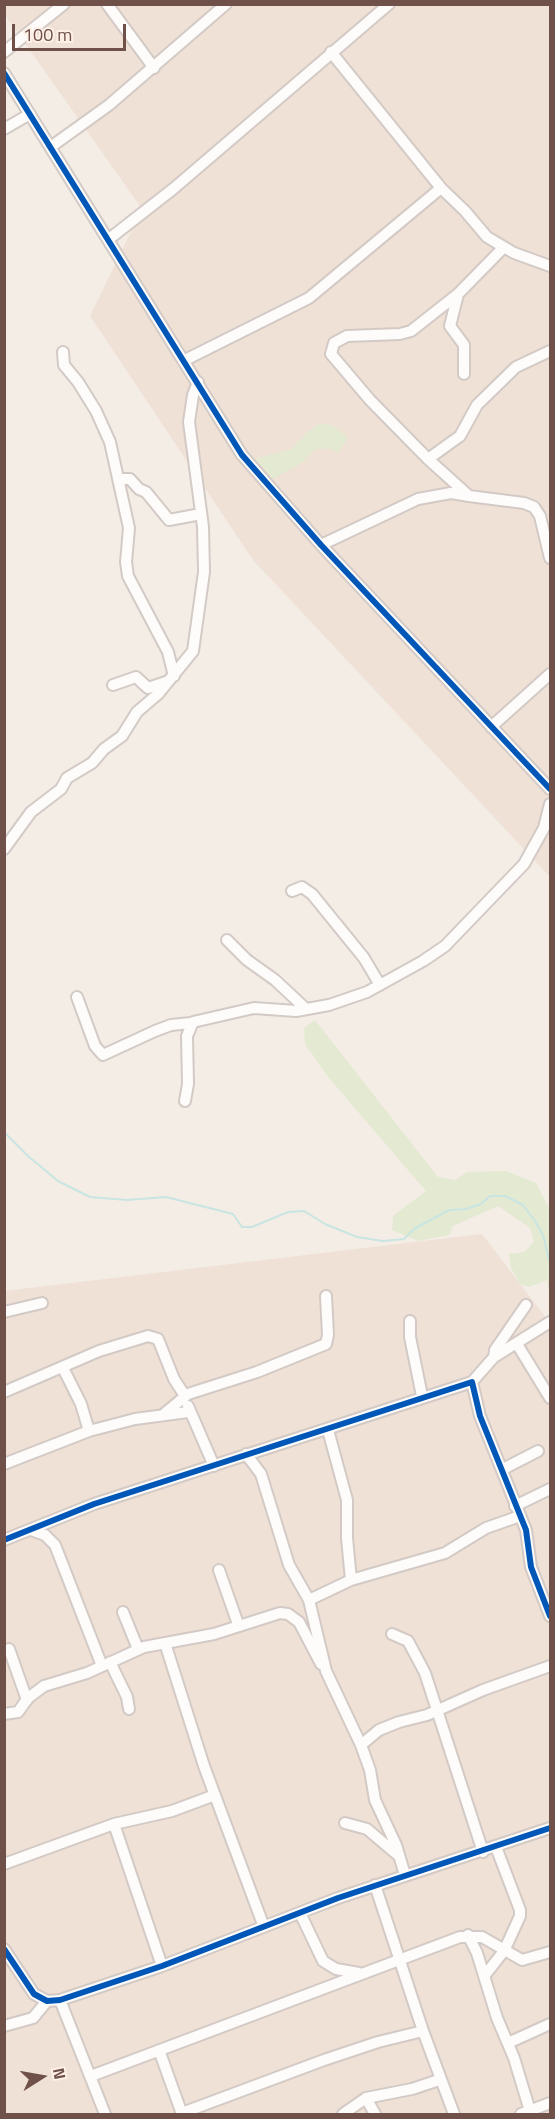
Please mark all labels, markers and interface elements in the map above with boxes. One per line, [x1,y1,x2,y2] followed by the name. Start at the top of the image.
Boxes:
[15,12,129,50] scale bar
[23,21,72,48] text: 100 m
[12,2047,72,2107] north arrow
[47,2066,73,2081] text: N

